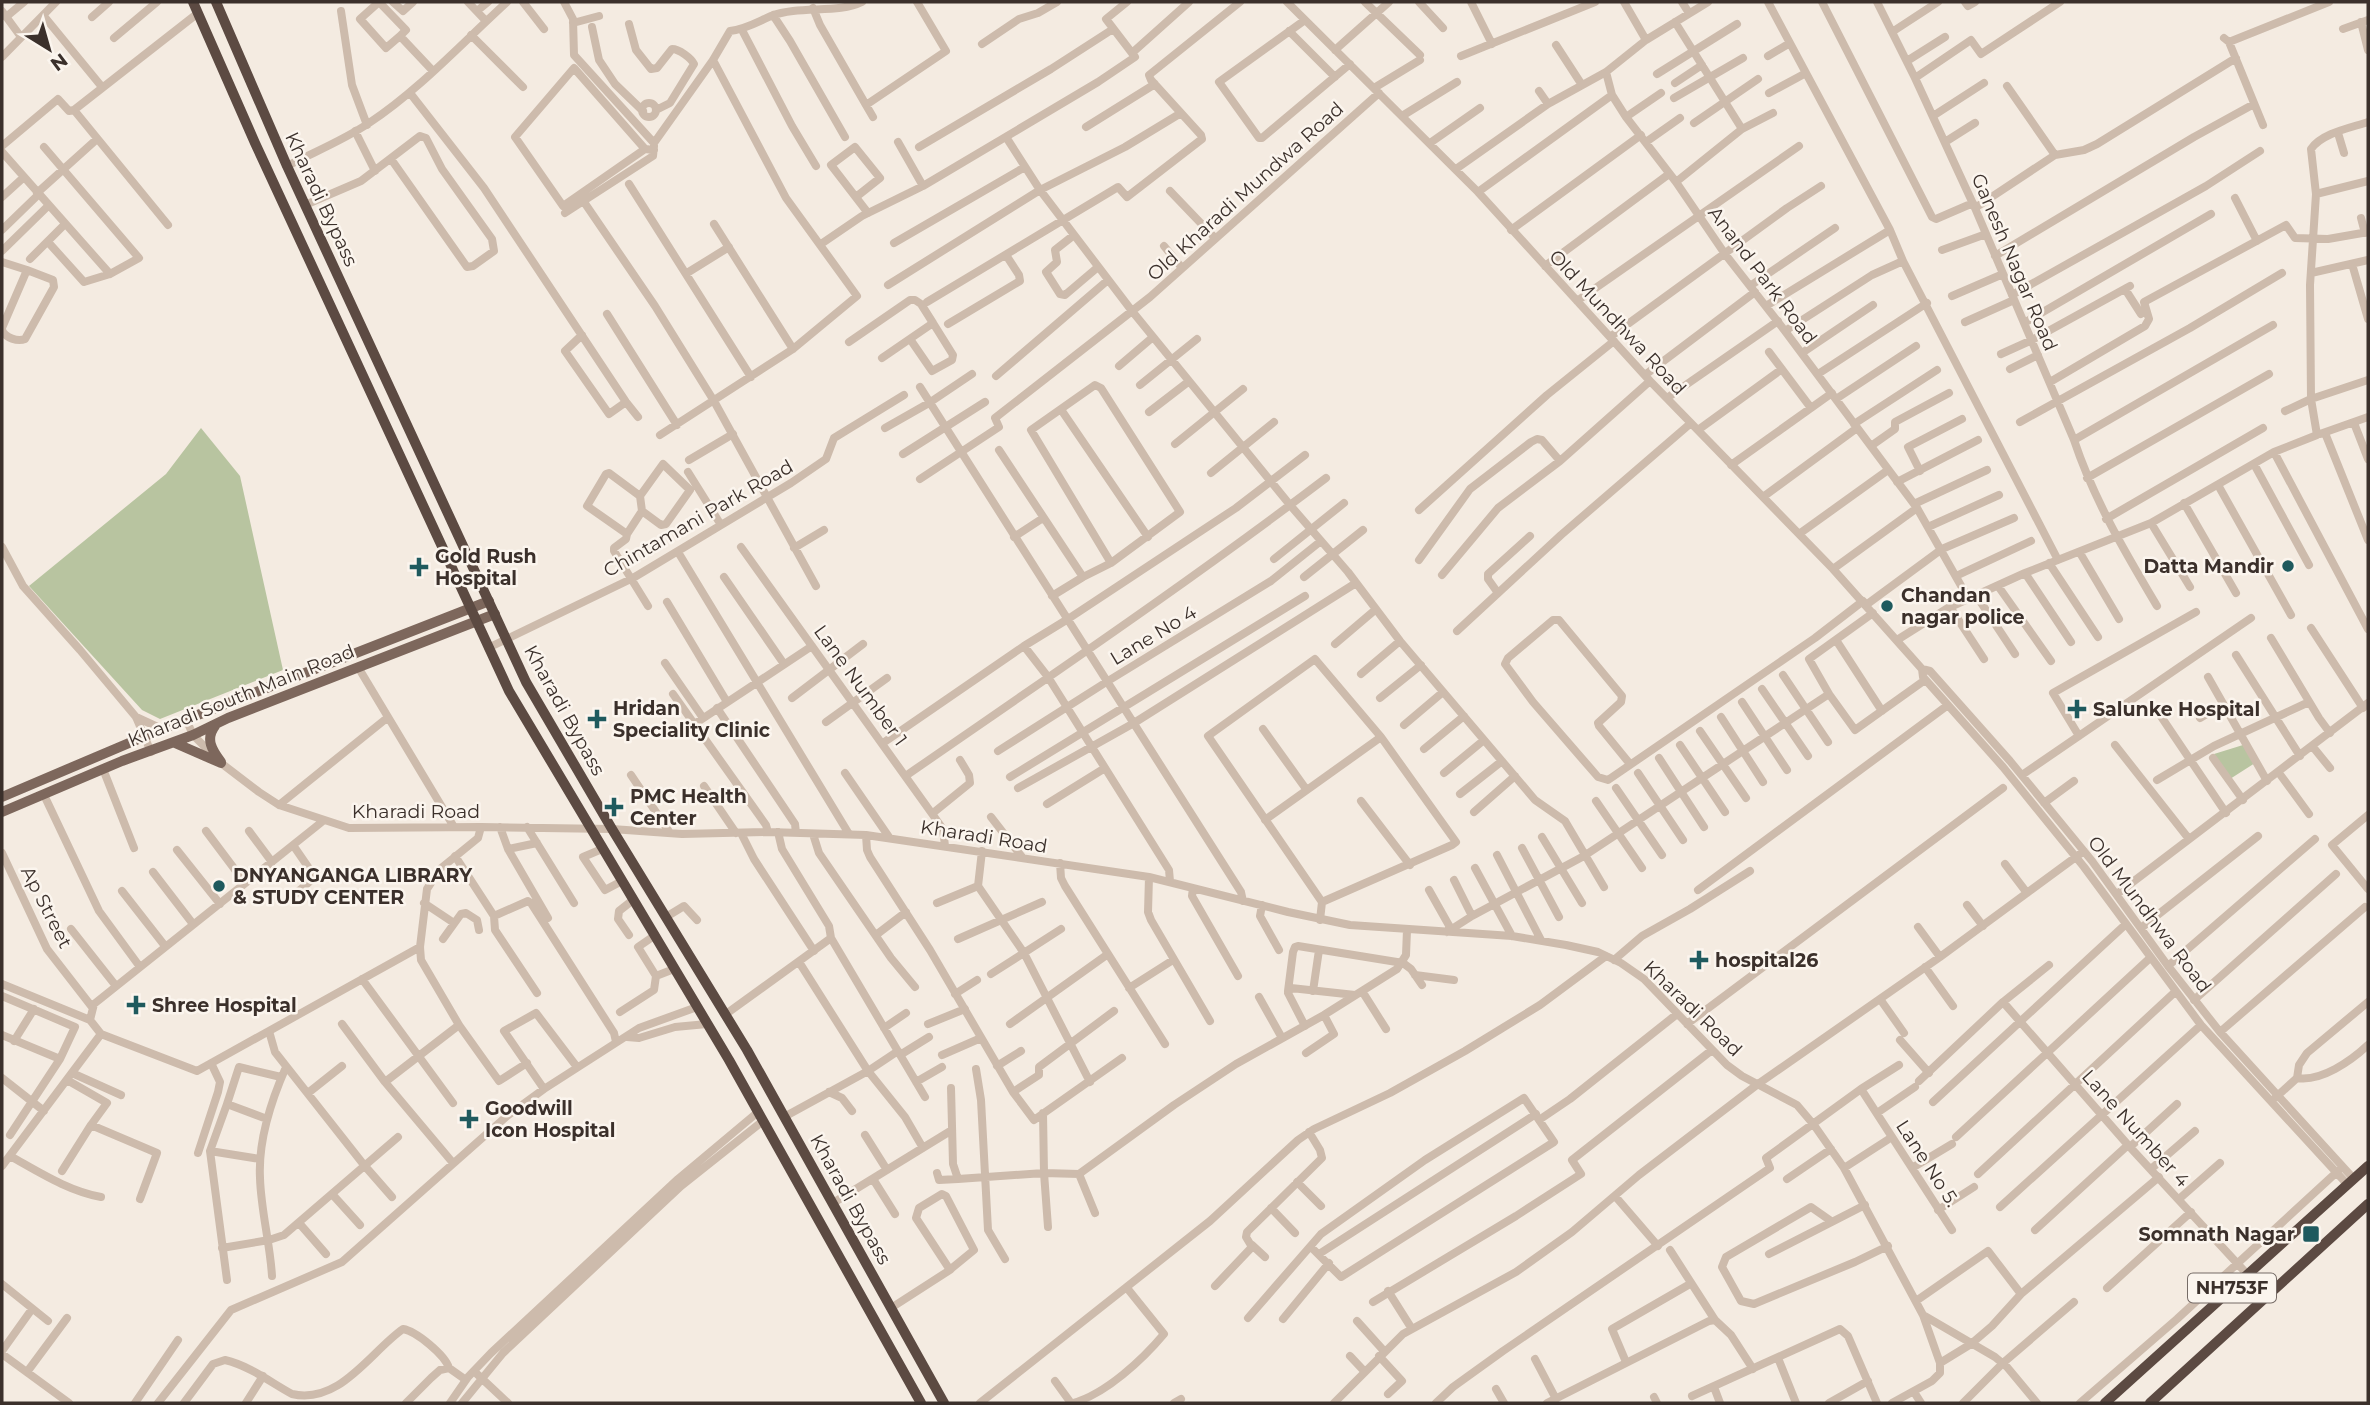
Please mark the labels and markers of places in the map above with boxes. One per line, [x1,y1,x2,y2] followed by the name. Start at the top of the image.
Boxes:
[435,545,537,590] place label: Gold Rush Hospital
[2143,555,2274,578] place label: Datta Mandir
[409,557,429,577] marker: Gold Rush Hospital
[2280,558,2296,574] marker: Datta Mandir
[1901,584,2025,629] place label: Chandan nagar police
[1879,598,1895,614] marker: Chandan nagar police
[613,697,770,742] place label: Hridan Speciality Clinic
[2093,698,2260,721] place label: Salunke Hospital
[2067,699,2087,719] marker: Salunke Hospital
[587,709,607,729] marker: Hridan Speciality Clinic
[630,785,747,830] place label: PMC Health Center
[604,797,624,817] marker: PMC Health Center
[233,864,473,909] place label: DNYANGANGA LIBRARY & STUDY CENTER
[211,878,227,894] marker: DNYANGANGA LIBRARY & STUDY CENTER
[1715,949,1818,972] place label: hospital26
[1689,950,1709,970] marker: hospital26
[152,994,297,1017] place label: Shree Hospital
[126,995,146,1015] marker: Shree Hospital
[485,1097,615,1142] place label: Goodwill Icon Hospital
[459,1109,479,1129] marker: Goodwill Icon Hospital
[2139,1223,2295,1246] place label: Somnath Nagar
[2301,1224,2321,1244] marker: Somnath Nagar

